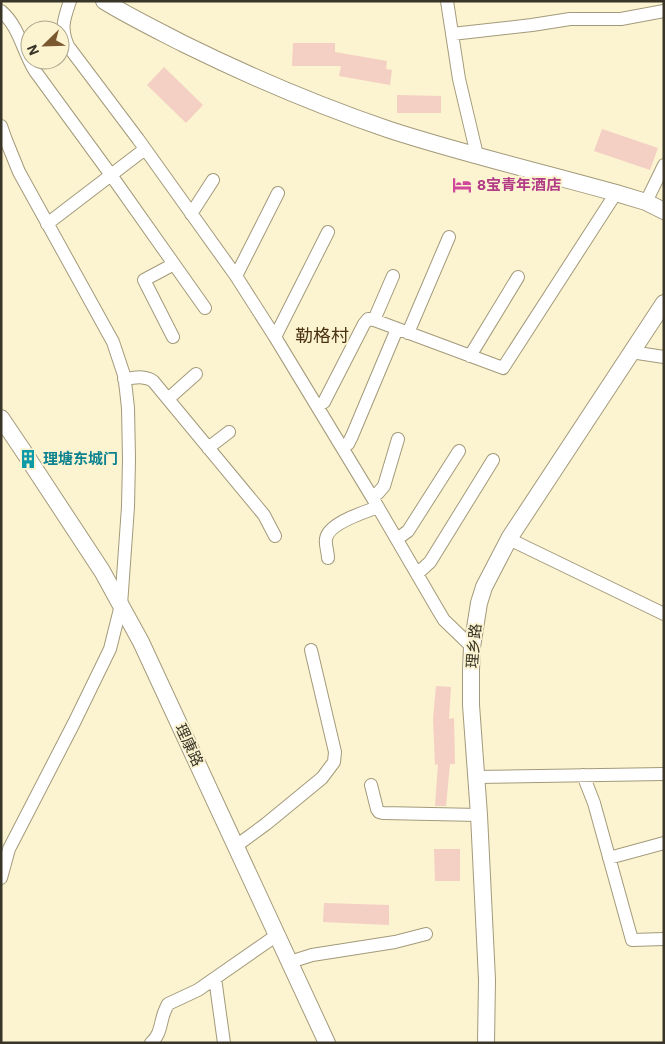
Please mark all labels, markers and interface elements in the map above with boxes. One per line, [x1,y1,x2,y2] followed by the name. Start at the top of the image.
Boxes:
[20,20,70,70] north arrow
[23,42,43,58] text: N
[451,174,473,196] hotel icon: 8宝青年酒店
[477,175,561,194] place label: 8宝青年酒店
[295,324,349,347] district label: 勒格村
[17,448,39,470] building icon: 理塘东城门
[43,449,118,468] place label: 理塘东城门
[462,623,485,669] street label: 理乡路
[171,720,208,769] street label: 理康路

